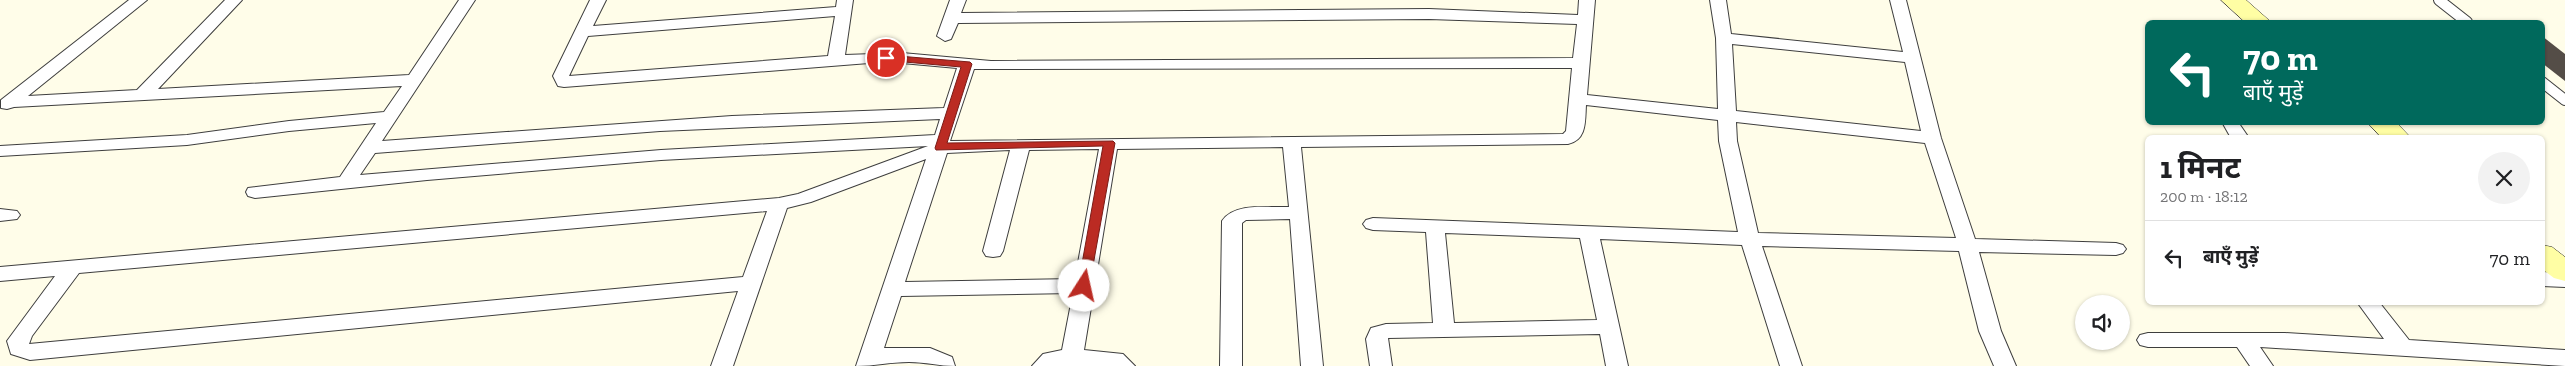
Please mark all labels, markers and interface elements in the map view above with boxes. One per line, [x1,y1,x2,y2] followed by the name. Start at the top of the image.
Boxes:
[865,37,907,79] pin
[2243,37,2318,79] text: 70 m
[2160,40,2225,105] icon: left
[872,44,900,72] icon: arrive
[2243,79,2303,106] text: बाएँ मुड़ें
[2160,150,2241,186] text: 1 मिनट
[2478,152,2530,204] button: close
[2160,187,2248,206] text: 200 m · 18:12
[2160,244,2188,272] icon: left
[2203,245,2259,268] text: बाएँ मुड़ें
[2489,247,2530,270] text: 70 m
[1057,259,1109,311] position arrow
[2075,295,2130,350] map controls
[2075,295,2130,350] button: sound

